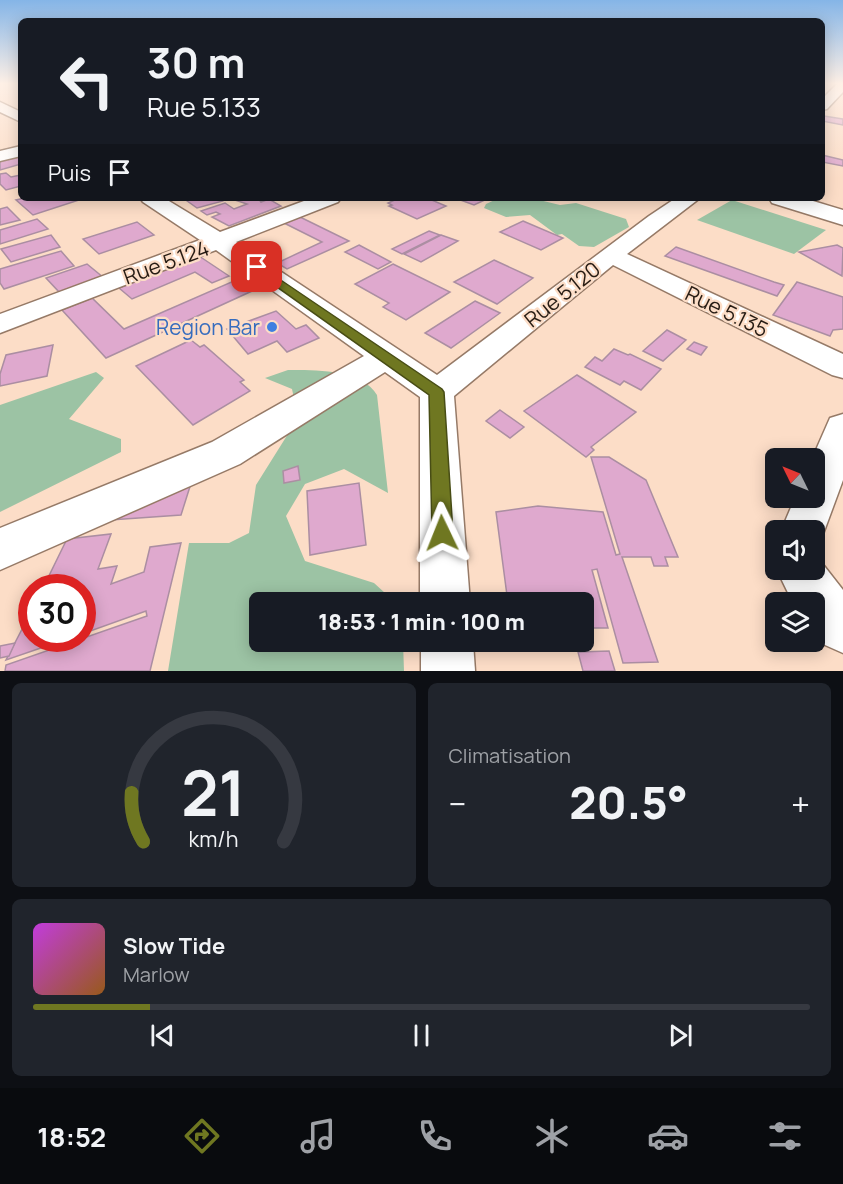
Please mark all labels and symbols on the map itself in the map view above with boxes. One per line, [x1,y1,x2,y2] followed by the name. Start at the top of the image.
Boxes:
[119,234,213,290] street label: Rue 5.124
[231,241,282,292] pin
[518,255,606,333] street label: Rue 5.120
[681,279,773,343] street label: Rue 5.135
[156,313,260,341] place label: Region Bar
[265,320,279,334] marker: Region Bar
[765,448,825,508] north arrow
[410,501,474,565] position arrow
[18,574,96,652] speed limit sign: 30

